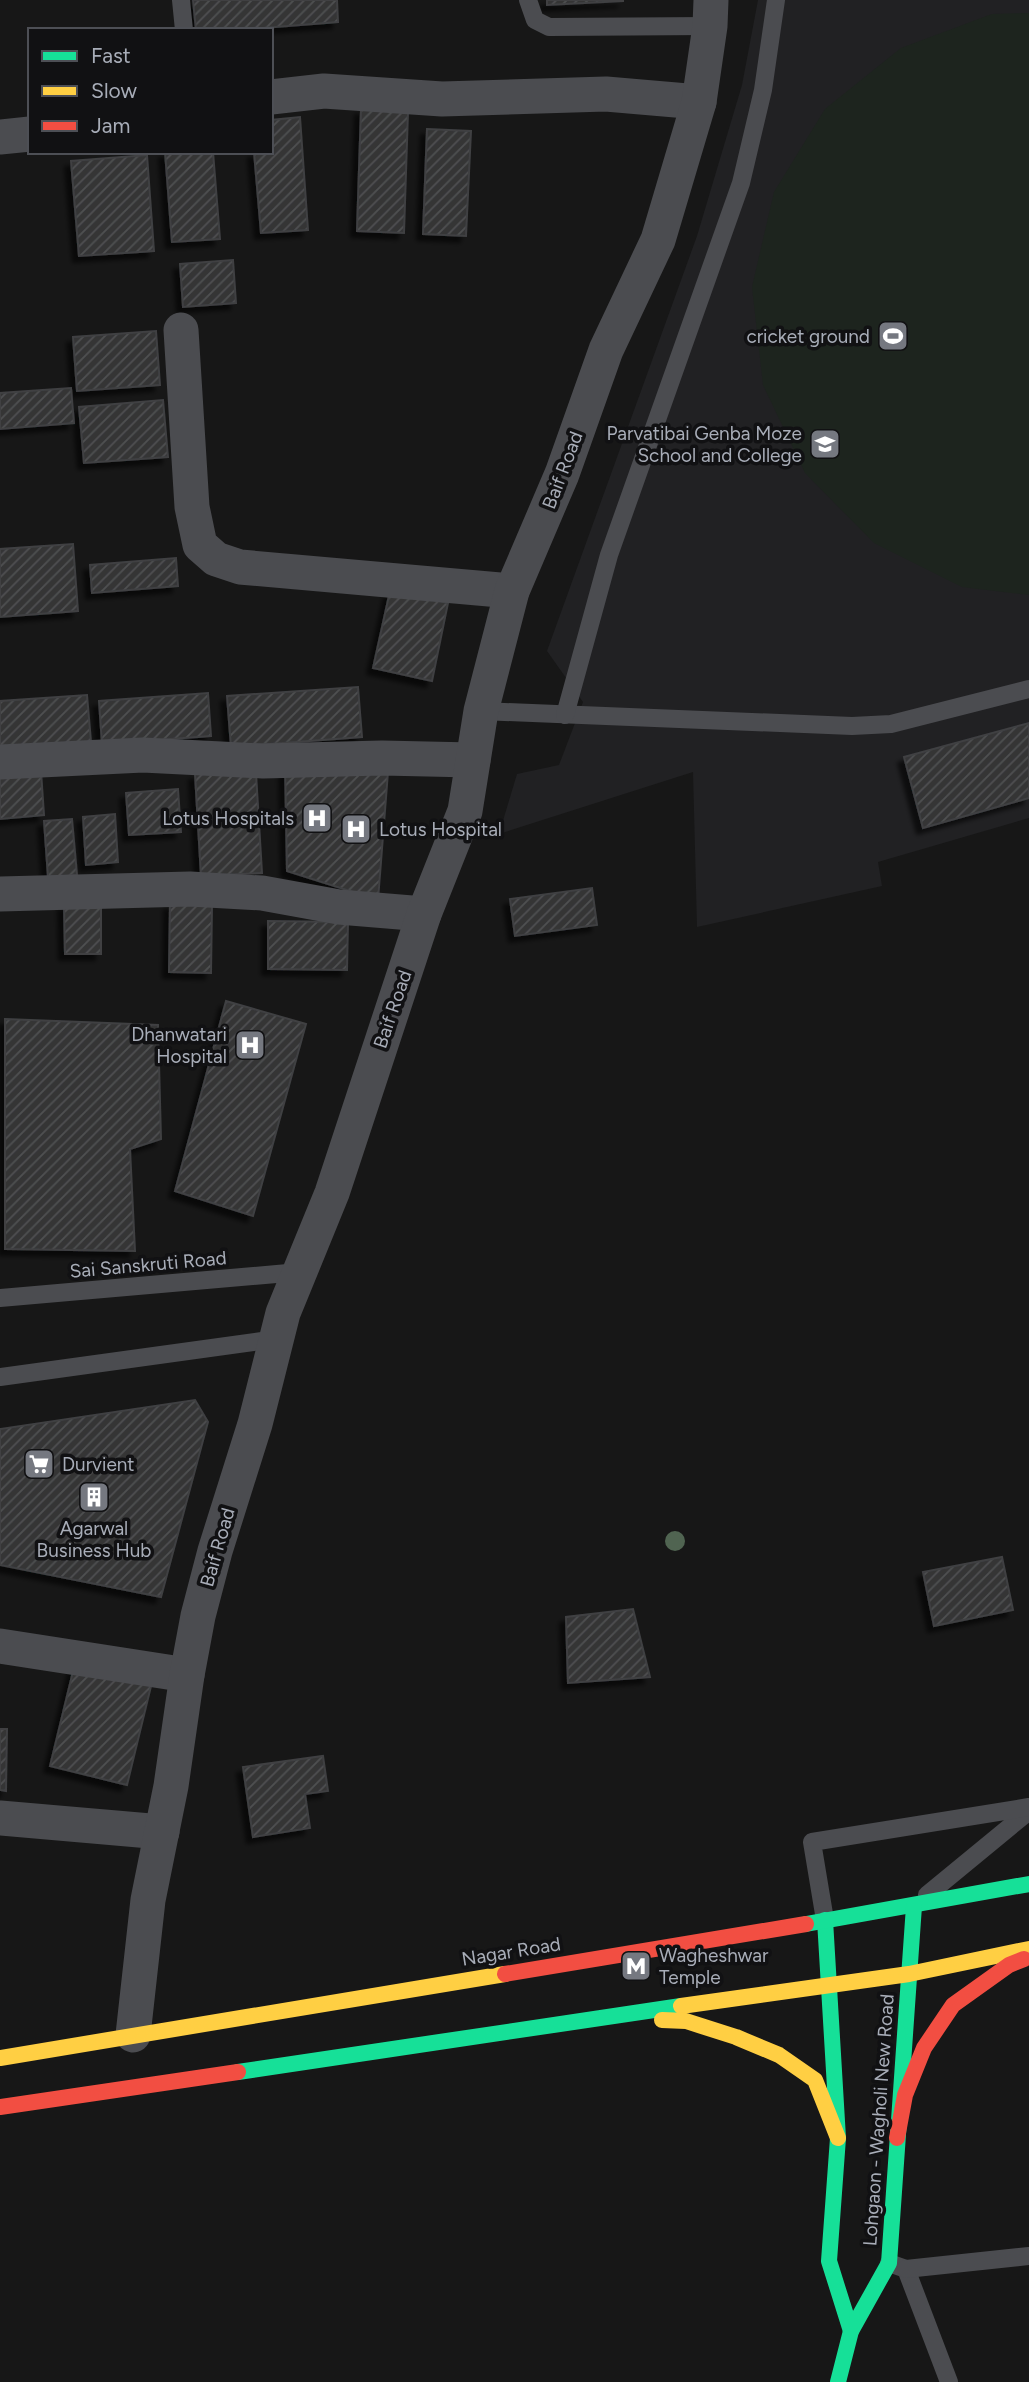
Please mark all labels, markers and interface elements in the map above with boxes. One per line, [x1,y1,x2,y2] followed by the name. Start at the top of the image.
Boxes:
[28,28,273,154] legend
[91,43,131,68] text: Fast
[91,78,137,103] text: Slow
[91,113,130,138] text: Jam
[876,319,910,353] sports icon: cricket ground
[746,325,870,348] place label: cricket ground
[606,422,802,467] place label: Parvatibai Genba Moze School and College
[808,427,842,461] school or university icon: Parvatibai Genba Moze School and College
[537,428,588,512] street label: Baif Road
[300,801,334,835] hospital icon: Lotus Hospitals
[162,807,294,830] place label: Lotus Hospitals
[339,812,373,846] hospital icon: Lotus Hospital
[379,818,502,841] place label: Lotus Hospital
[368,967,417,1051] street label: Baif Road
[131,1023,227,1068] place label: Dhanwatari Hospital
[233,1028,267,1062] hospital icon: Dhanwatari Hospital
[69,1246,228,1283] street label: Sai Sanskruti Road
[22,1447,56,1481] supermarket icon: Durvient
[62,1453,135,1476] place label: Durvient
[77,1480,111,1514] building icon: Agarwal Business Hub
[195,1505,240,1589] street label: Baif Road
[37,1517,151,1562] place label: Agarwal Business Hub
[460,1932,562,1971] street label: Nagar Road
[659,1944,769,1989] place label: Wagheshwar Temple
[619,1949,653,1983] metro station icon: Wagheshwar Temple
[858,1993,899,2247] street label: Lohgaon - Wagholi New Road

